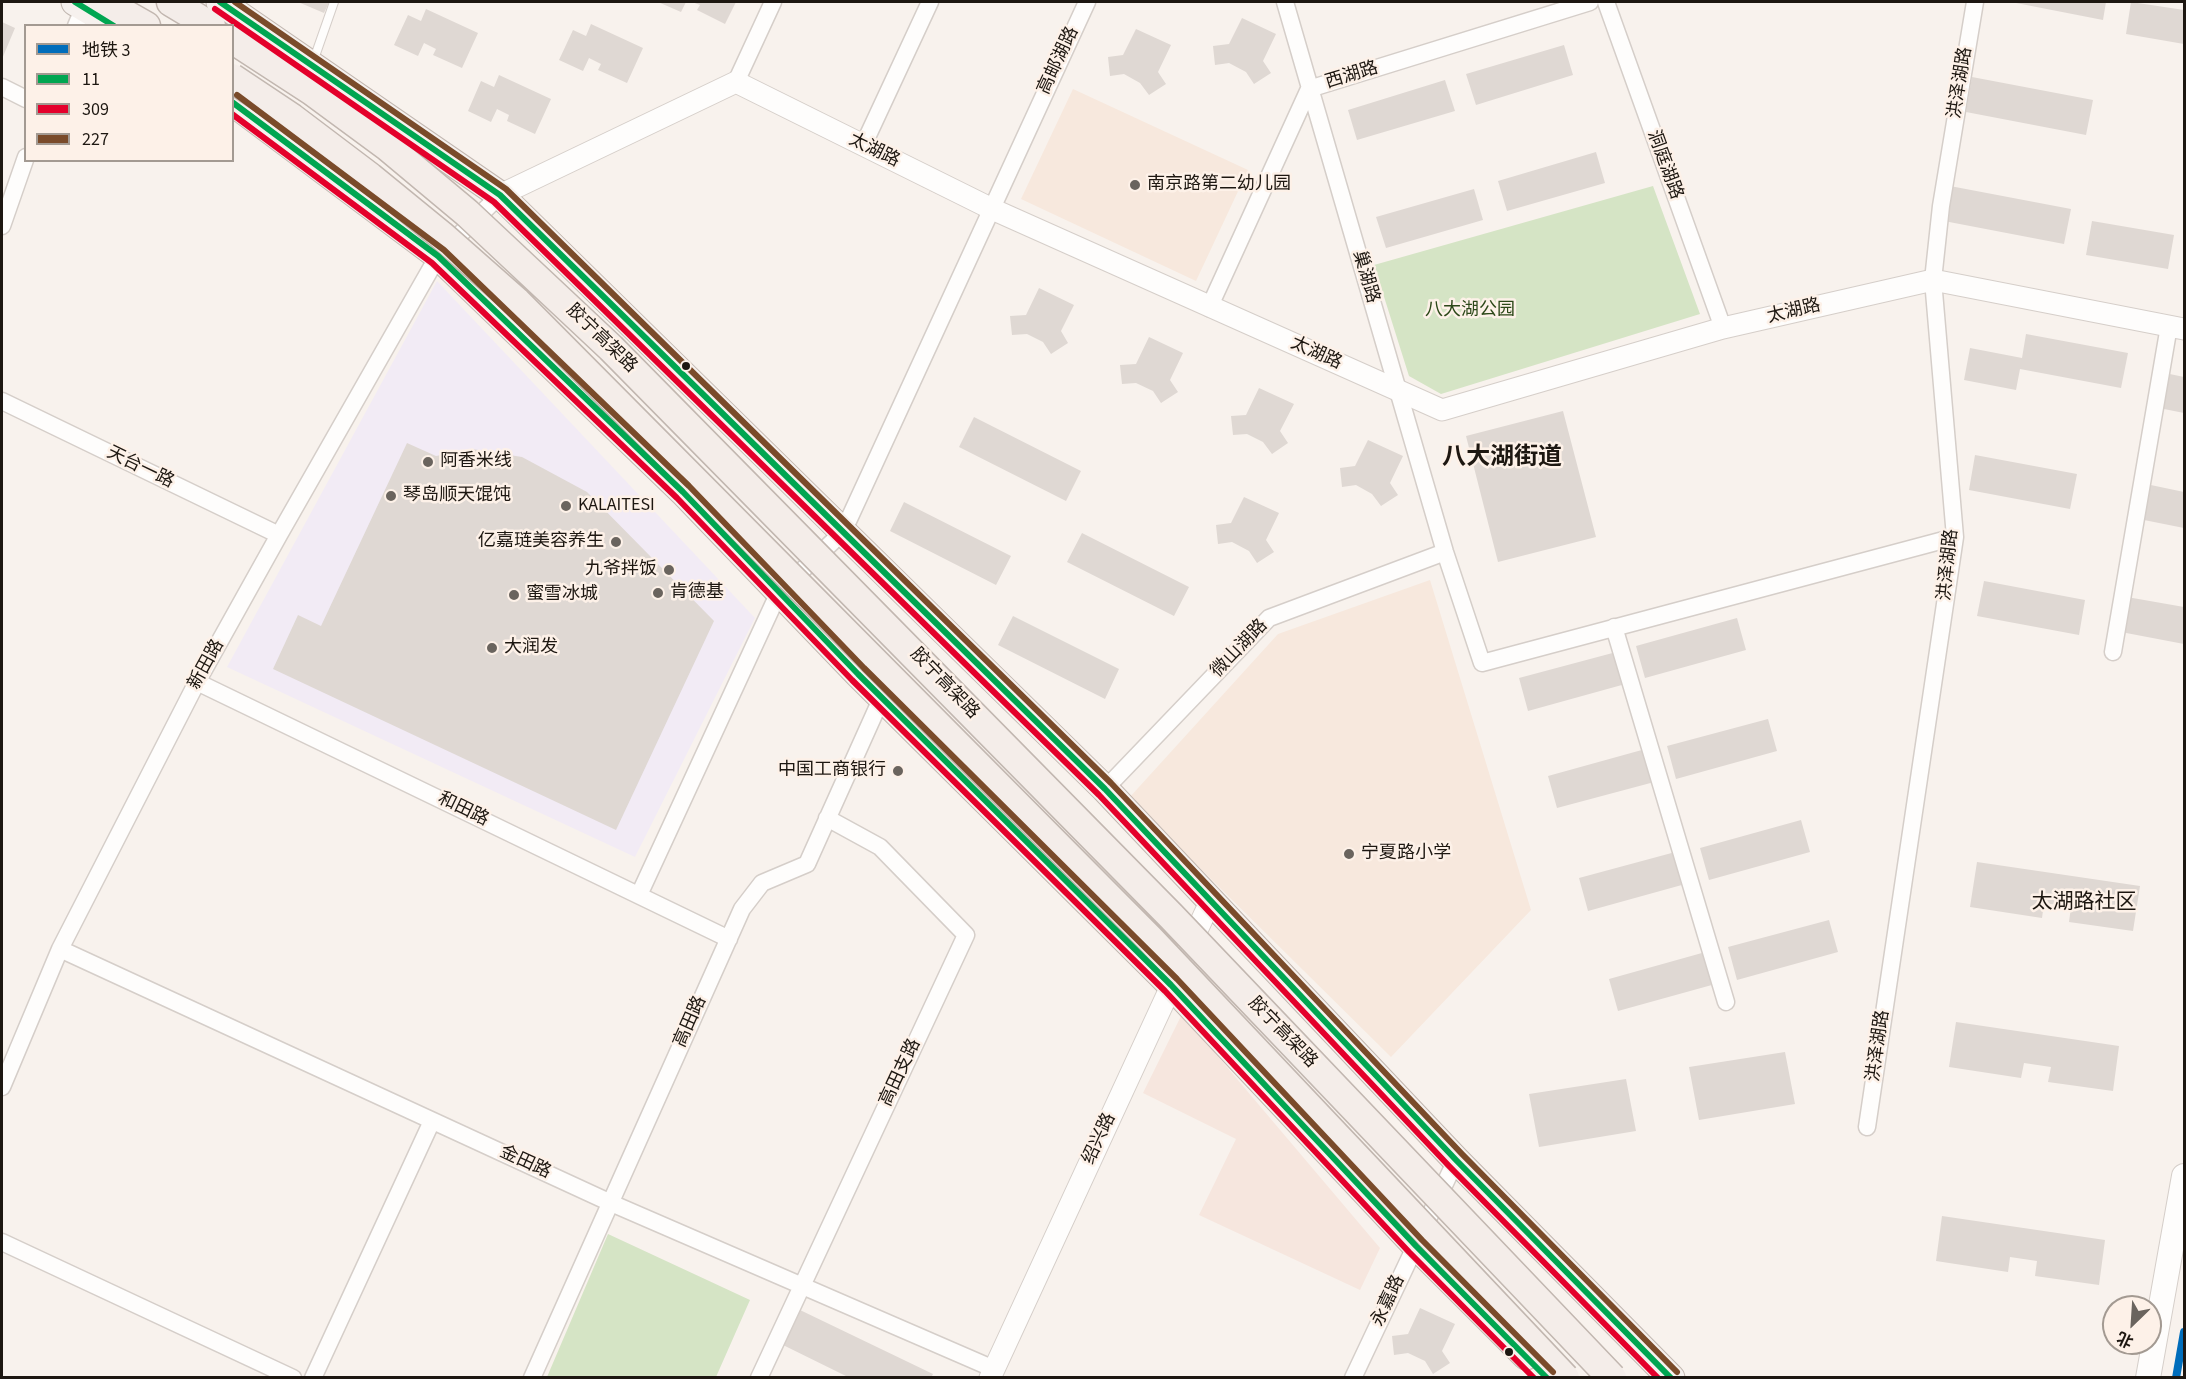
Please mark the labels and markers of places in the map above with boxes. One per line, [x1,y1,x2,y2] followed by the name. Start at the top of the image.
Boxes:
[1147,174,1291,196] place label: 南京路第二幼儿园
[1128,178,1142,192] marker: 南京路第二幼儿园
[680,360,692,372] unlabelled marker
[440,451,512,473] place label: 阿香米线
[421,455,435,469] marker: 阿香米线
[403,485,511,507] place label: 琴岛顺天馄饨
[384,489,398,503] marker: 琴岛顺天馄饨
[578,495,655,517] place label: KALAITESI
[559,499,573,513] marker: KALAITESI
[478,531,604,553] place label: 亿嘉琏美容养生
[609,535,623,549] marker: 亿嘉琏美容养生
[585,559,657,581] place label: 九爷拌饭
[662,563,676,577] marker: 九爷拌饭
[670,582,724,604] place label: 肯德基
[526,584,598,606] place label: 蜜雪冰城
[651,586,665,600] marker: 肯德基
[507,588,521,602] marker: 蜜雪冰城
[504,637,558,659] place label: 大润发
[485,641,499,655] marker: 大润发
[778,760,886,782] place label: 中国工商银行
[891,764,905,778] marker: 中国工商银行
[1361,843,1451,865] place label: 宁夏路小学
[1342,847,1356,861] marker: 宁夏路小学
[1503,1346,1515,1358] unlabelled marker

